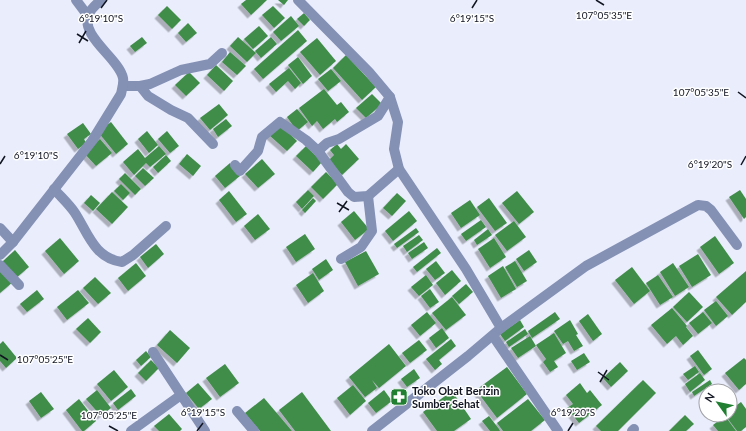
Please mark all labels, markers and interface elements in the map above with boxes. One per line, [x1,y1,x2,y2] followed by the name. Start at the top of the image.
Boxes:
[576,9,632,21] text: 107°05'35"E
[79,12,123,24] text: 6°19'10"S
[450,12,494,24] text: 6°19'15"S
[673,86,729,98] text: 107°05'35"E
[14,149,58,161] text: 6°19'10"S
[688,158,732,170] text: 6°19'20"S
[17,353,73,365] text: 107°05'25"E
[698,383,738,423] north arrow
[412,384,499,410] place label: Toko Obat Berizin Sumber Sehat
[389,387,409,407] pharmacy icon: Toko Obat Berizin Sumber Sehat
[701,390,717,404] text: N
[181,406,225,418] text: 6°19'15"S
[551,406,595,418] text: 6°19'20"S
[81,409,137,421] text: 107°05'25"E

